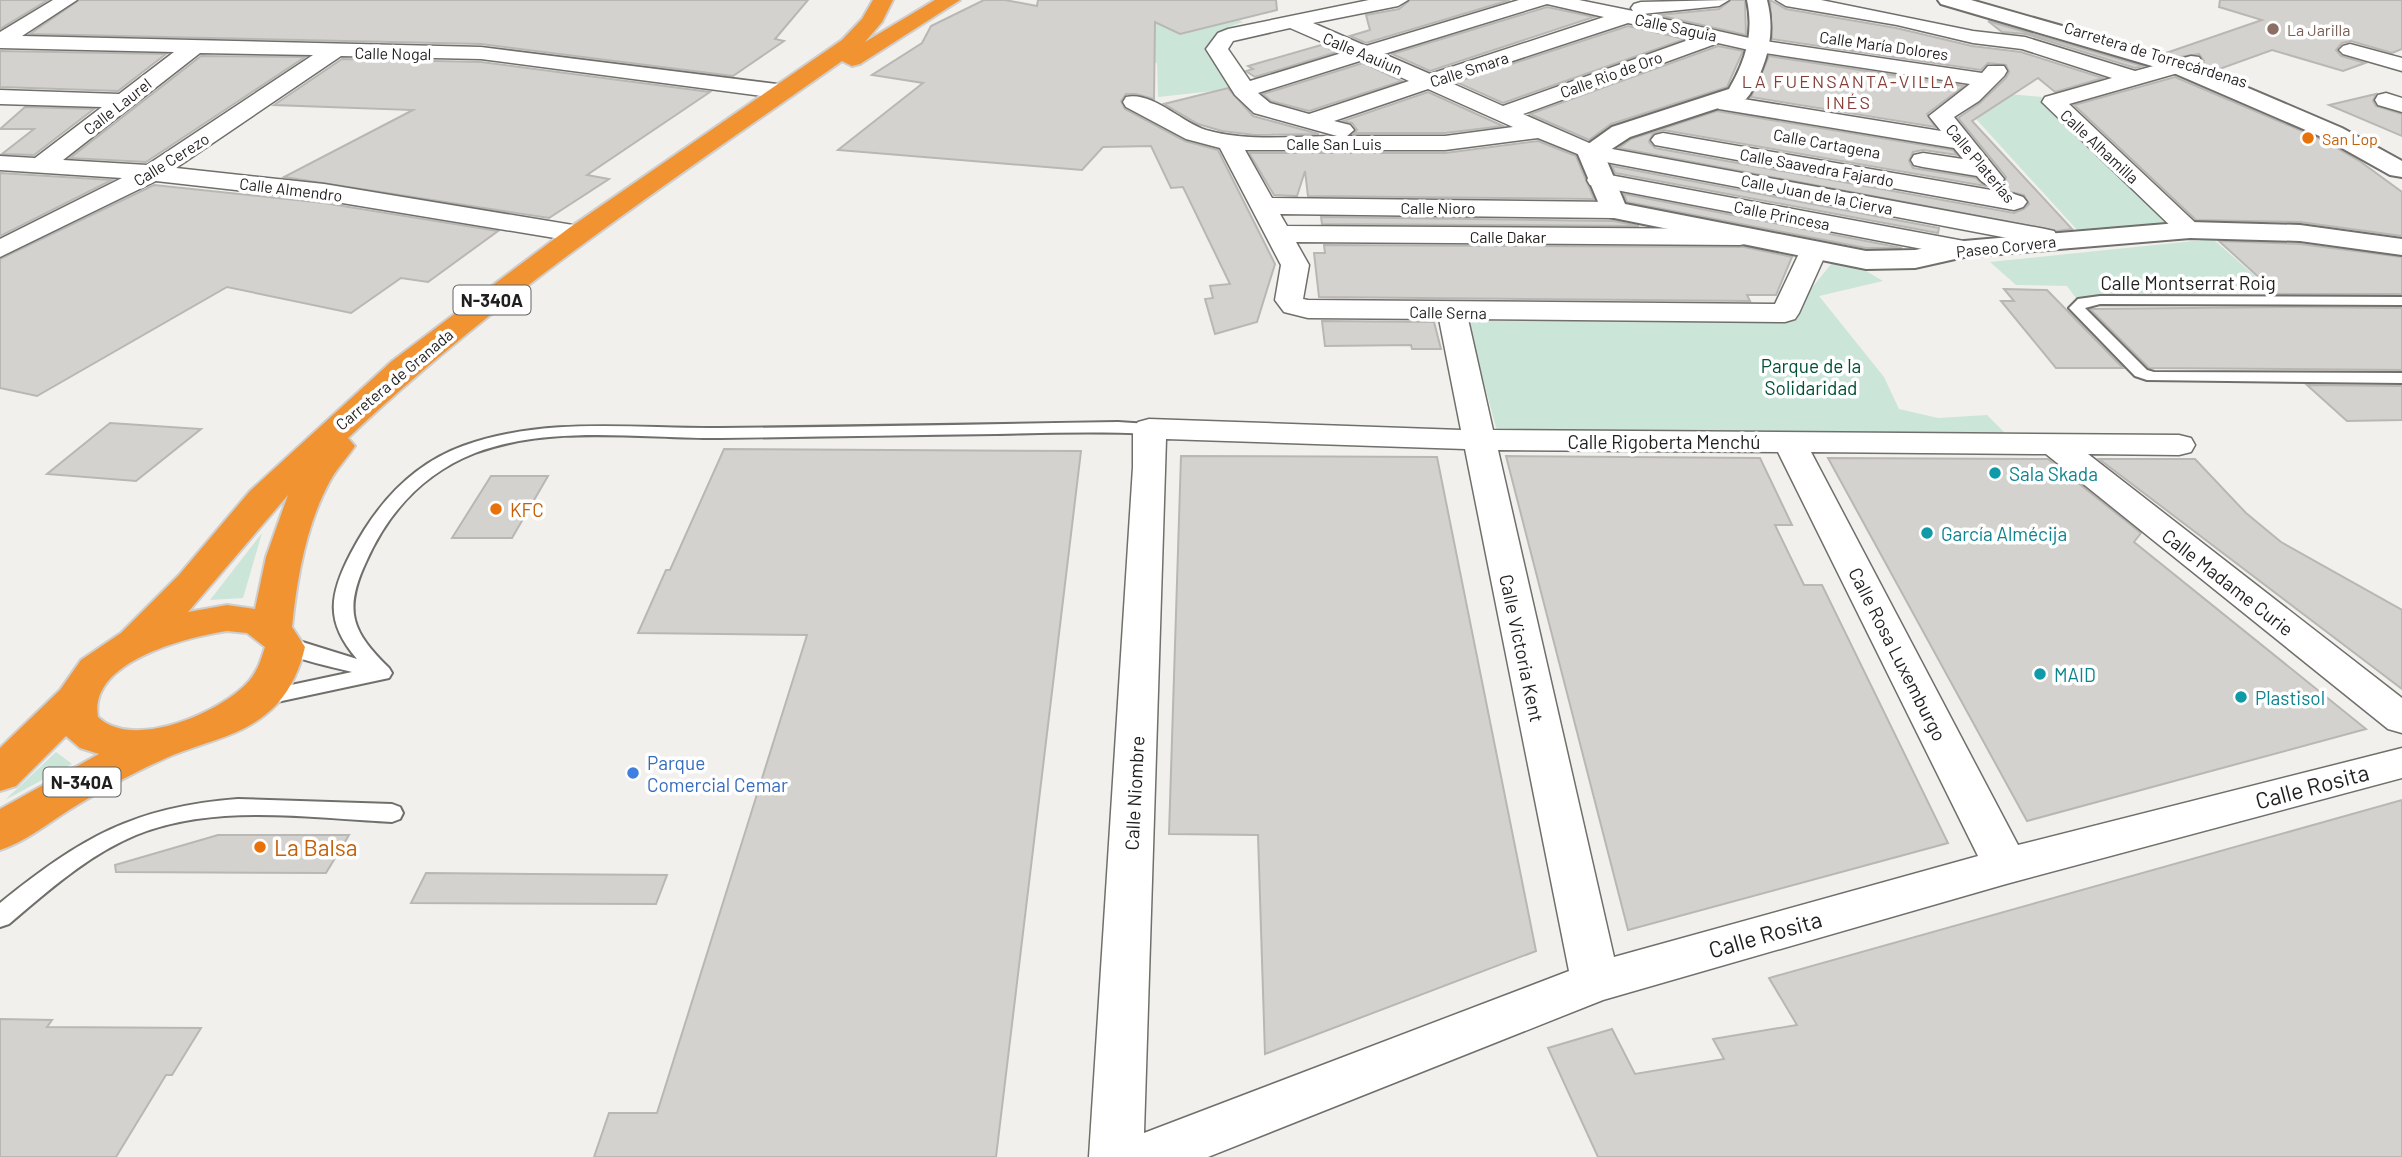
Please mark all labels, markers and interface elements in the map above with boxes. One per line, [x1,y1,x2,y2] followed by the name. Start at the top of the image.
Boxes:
[1633,9,1719,45] street label: Calle Saguia
[2062,17,2250,91] street label: Carretera de Torrecárdenas
[2287,20,2350,39] place label: La Jarilla
[2265,21,2281,37] marker: La Jarilla
[1818,27,1950,63] street label: Calle María Dolores
[1320,28,1406,78] street label: Calle Aauiun
[354,43,432,63] street label: Calle Nogal
[1427,47,1511,91] street label: Calle Smara
[1557,47,1665,101] street label: Calle Rio de Oro
[1742,70,1956,113] district label: LA FUENSANTA-VILLA INÉS
[79,74,155,138] street label: Calle Laurel
[2057,105,2143,187] street label: Calle Alhamilla
[1942,120,2020,206] street label: Calle Platerías
[1772,124,1882,162] street label: Calle Cartagena
[130,128,212,190] street label: Calle Cerezo
[2322,129,2378,148] place label: San Lop
[2300,130,2316,146] marker: San Lop
[1286,134,1382,153] street label: Calle San Luis
[1738,144,1896,190] street label: Calle Saavedra Fajardo
[1739,170,1895,218] street label: Calle Juan de la Cierva
[238,173,344,205] street label: Calle Almendro
[1732,196,1832,234] street label: Calle Princesa
[1401,198,1475,217] street label: Calle Nioro
[1470,227,1547,246] street label: Calle Dakar
[1955,231,2057,261] street label: Paseo Corvera
[2100,271,2276,294] street label: Calle Montserrat Roig
[454,286,530,314] road number: N-340A
[1409,302,1487,322] street label: Calle Serna
[332,324,456,434] street label: Carretera de Granada
[1761,354,1861,399] park label: Parque de la Solidaridad
[1568,430,1760,453] street label: Calle Rigoberta Menchú
[2009,462,2098,485] place label: Sala Skada
[1987,465,2003,481] marker: Sala Skada
[510,498,544,521] place label: KFC
[488,501,504,517] marker: KFC
[1941,522,2067,545] place label: García Almécija
[2158,524,2298,640] street label: Calle Madame Curie
[1919,525,1935,541] marker: García Almécija
[1844,563,1952,745] street label: Calle Rosa Luxemburgo
[1495,572,1549,724] street label: Calle Victoria Kent
[2054,663,2096,686] place label: MAID
[2032,666,2048,682] marker: MAID
[2255,686,2325,709] place label: Plastisol
[2233,689,2249,705] marker: Plastisol
[1120,735,1148,851] street label: Calle Niombre
[647,751,788,796] place label: Parque Comercial Cemar
[2252,757,2372,815] street label: Calle Rosita
[625,765,641,781] marker: Parque Comercial Cemar
[43,768,120,796] road number: N-340A
[274,833,358,861] place label: La Balsa
[252,839,268,855] marker: La Balsa
[1705,904,1825,964] street label: Calle Rosita

